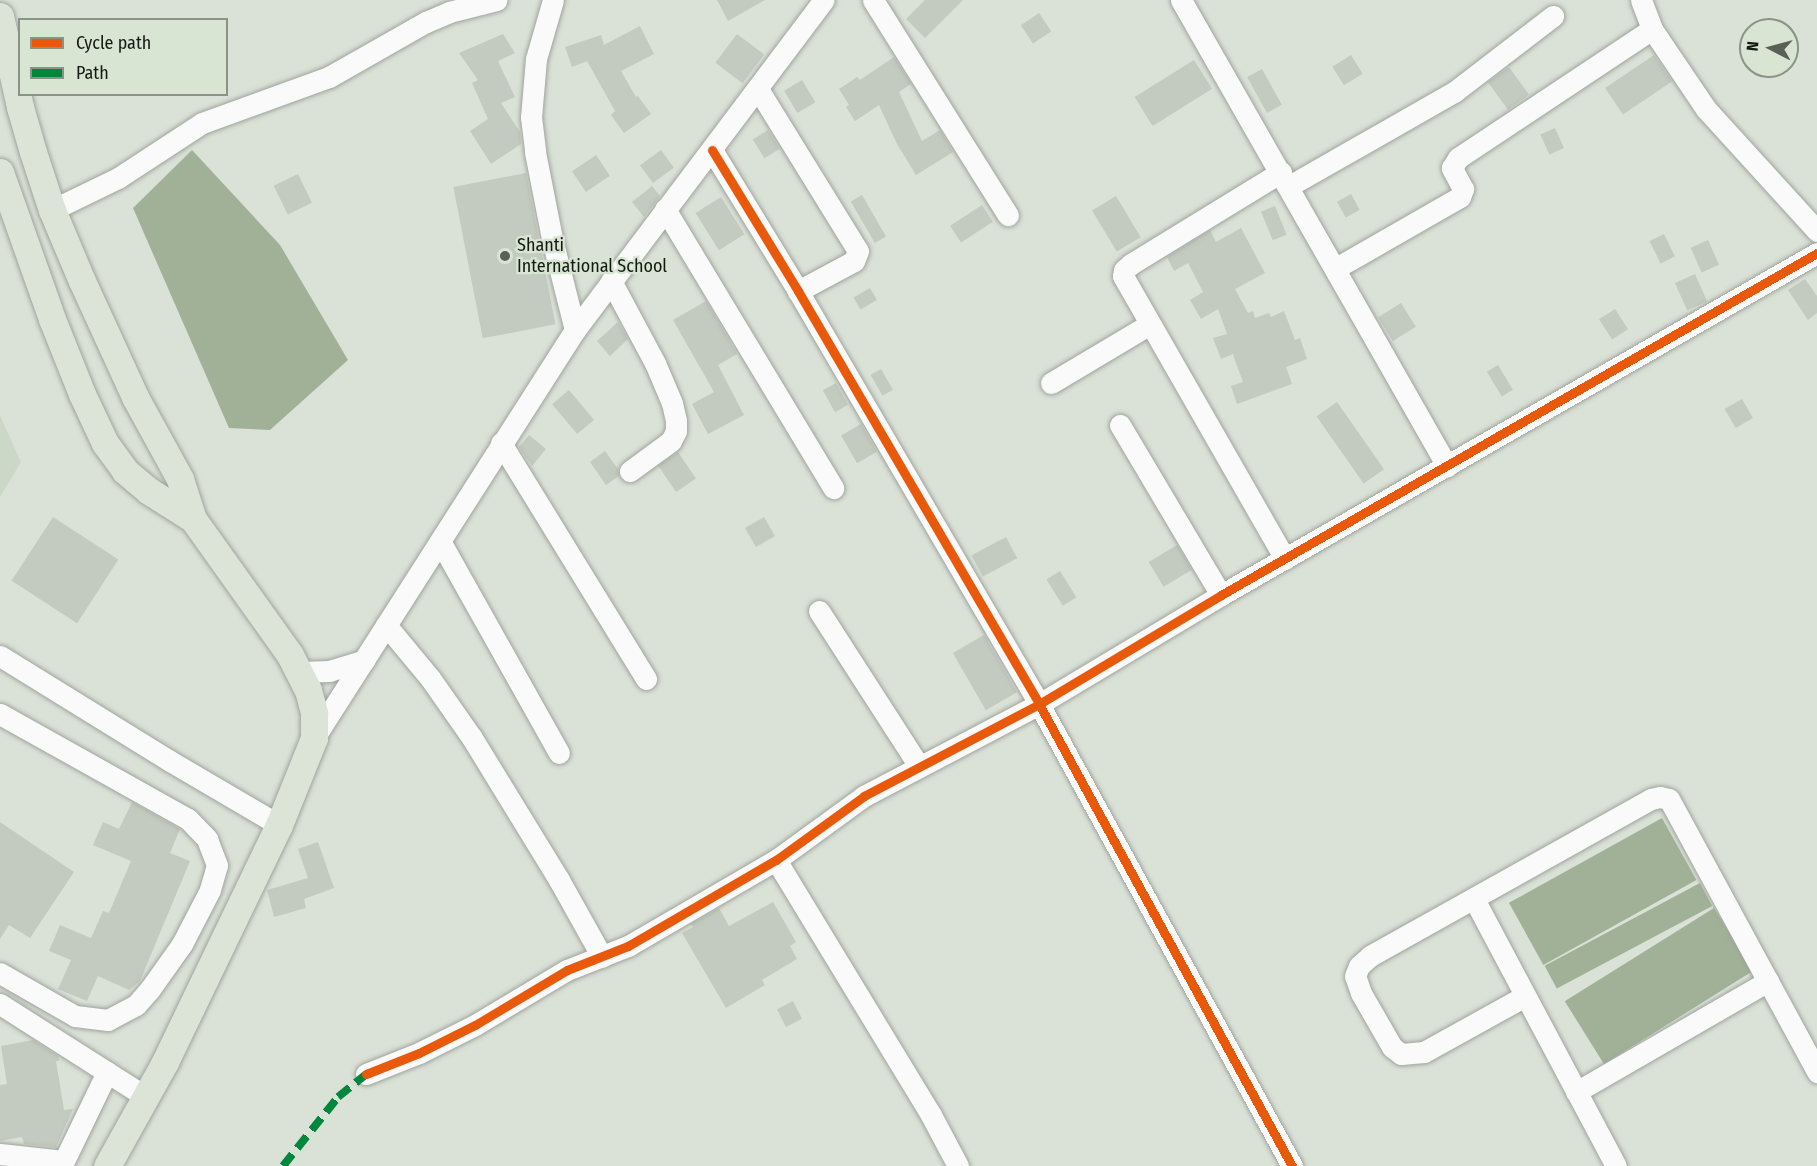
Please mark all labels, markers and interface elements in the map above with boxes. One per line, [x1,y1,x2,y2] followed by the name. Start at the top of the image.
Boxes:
[18,18,228,96] legend
[1739,18,1799,78] north arrow
[76,32,151,54] text: Cycle path
[1743,41,1763,52] text: N
[76,62,109,84] text: Path
[517,235,667,278] place label: Shanti International School
[498,249,512,263] marker: Shanti International School

